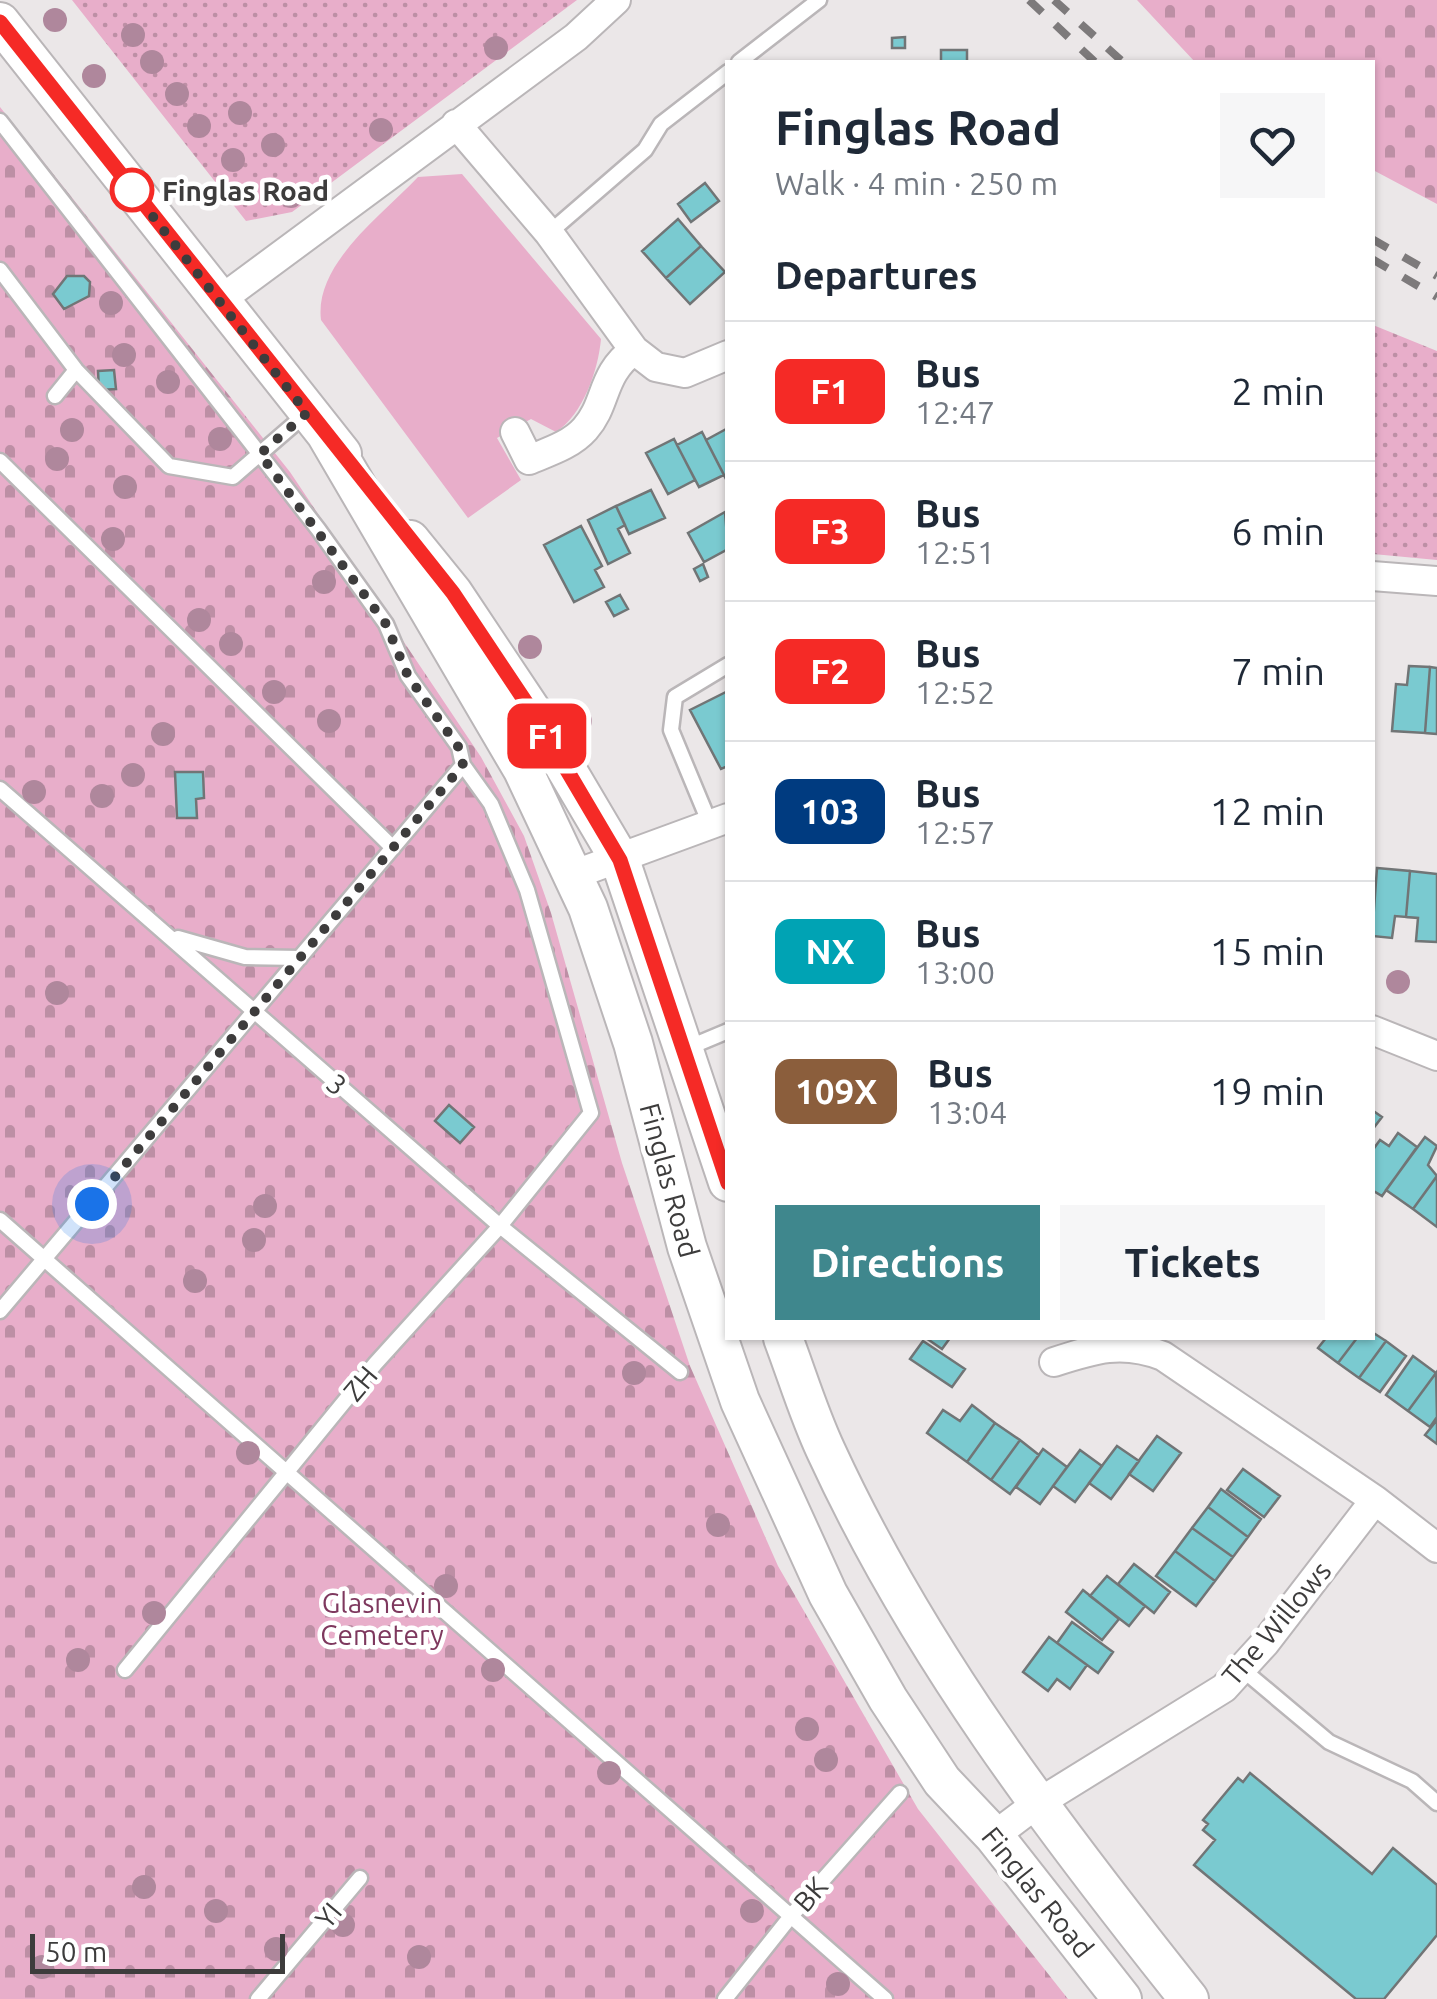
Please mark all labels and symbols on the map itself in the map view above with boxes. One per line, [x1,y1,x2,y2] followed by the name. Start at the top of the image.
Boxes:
[111,169,153,211] marker: Finglas Road
[162,175,329,206] place label: Finglas Road
[502,704,592,768] line badge: F1
[321,1067,353,1101] street label: 3
[635,1099,705,1261] street label: Finglas Road
[67,1179,117,1229] your location
[337,1359,383,1407] street label: ZH
[1215,1555,1337,1691] street label: The Willows
[320,1587,444,1650] park label: Glasnevin Cemetery
[976,1821,1100,1963] street label: Finglas Road
[787,1871,833,1917] street label: BK
[309,1896,347,1934] street label: YI
[30,1929,285,1974] scale bar

